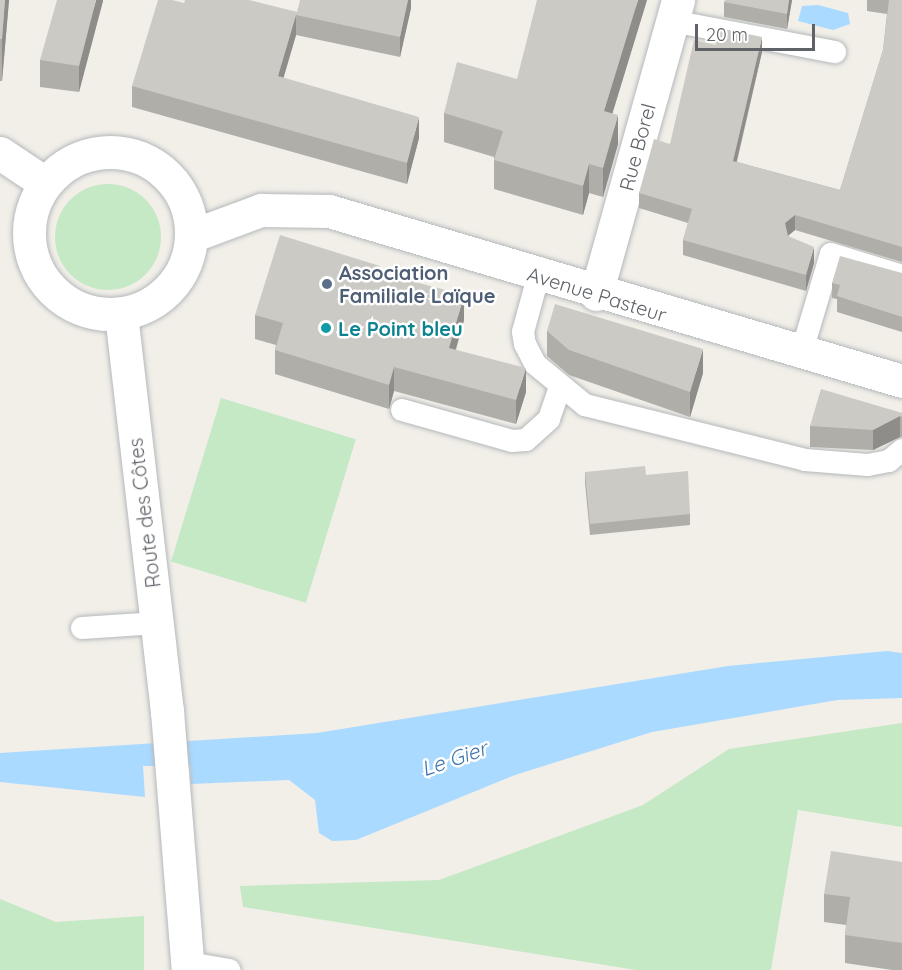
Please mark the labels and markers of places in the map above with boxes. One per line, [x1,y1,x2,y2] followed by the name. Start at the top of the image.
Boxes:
[339,260,495,307] place label: Association Familiale Laïque
[320,277,334,291] marker: Association Familiale Laïque
[338,316,463,340] place label: Le Point bleu
[319,321,333,335] marker: Le Point bleu

